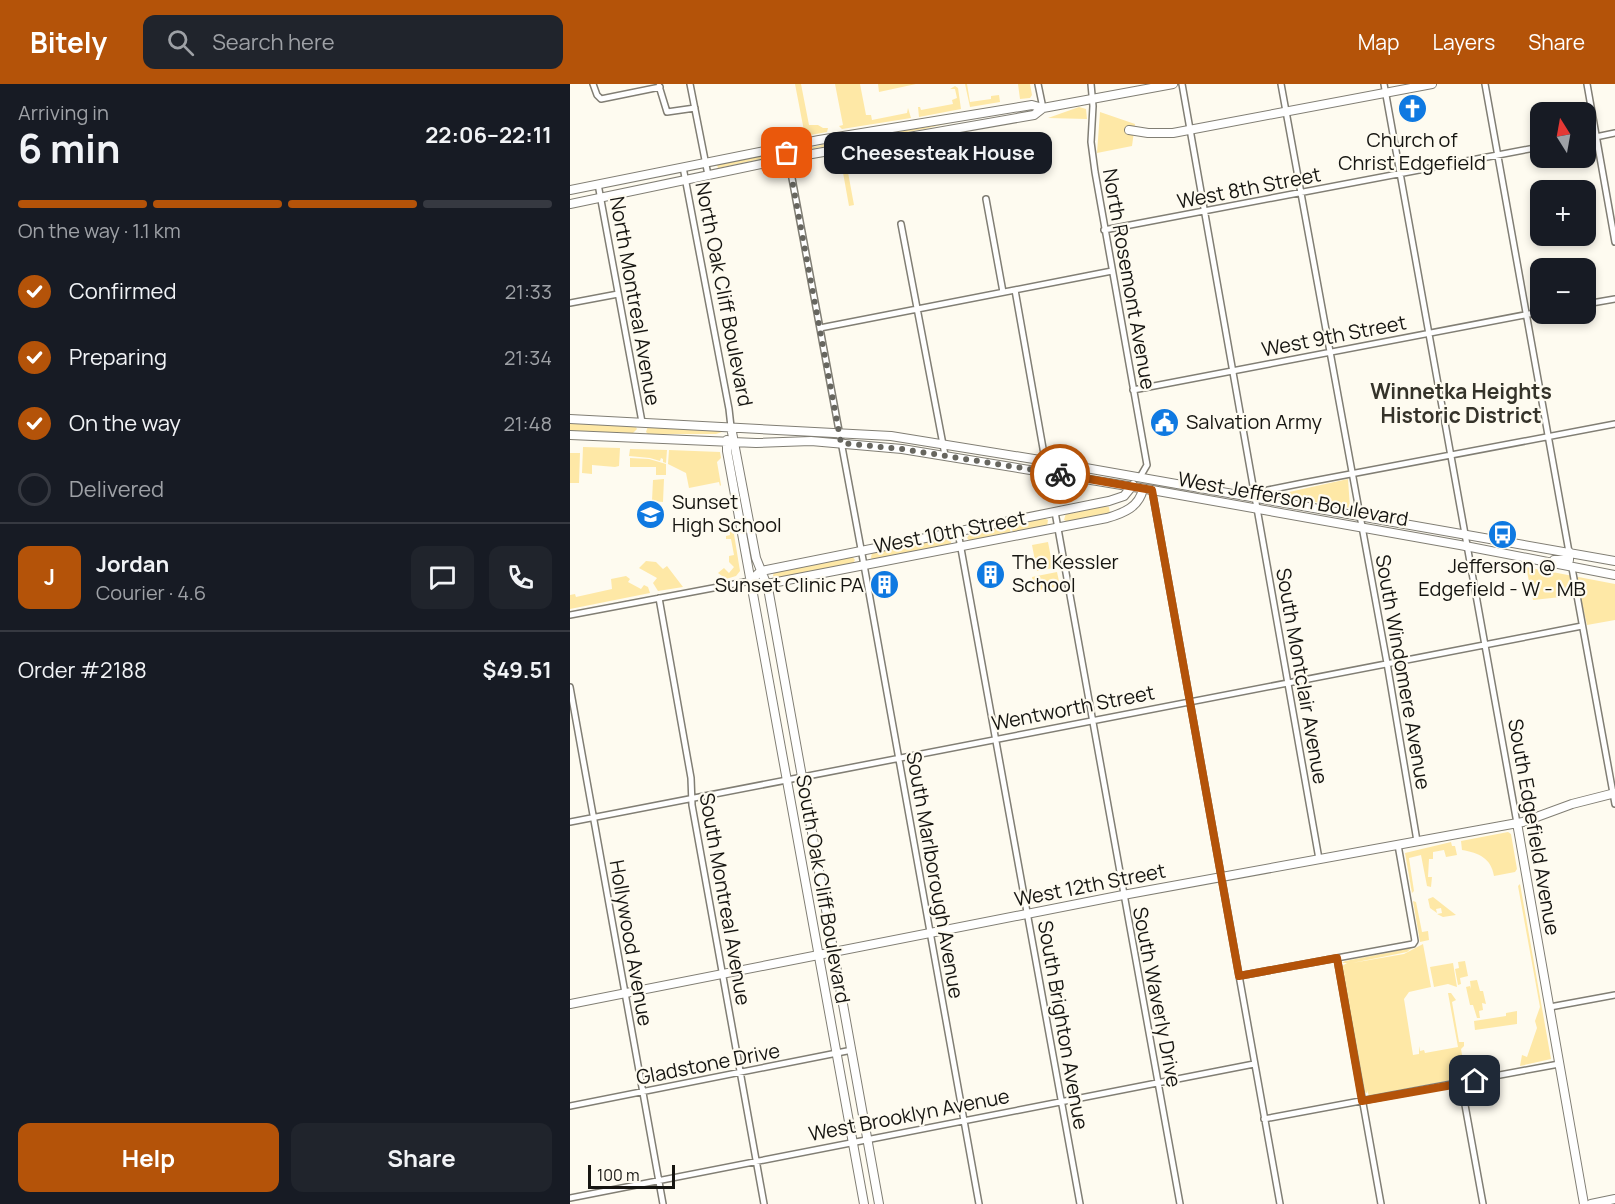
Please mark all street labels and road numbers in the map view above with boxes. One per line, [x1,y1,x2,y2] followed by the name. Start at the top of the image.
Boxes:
[1175,160,1323,215] street label: West 8th Street
[1097,166,1162,392] street label: North Rosemont Avenue
[689,179,760,409] street label: North Oak Cliff Boulevard
[604,194,667,408] street label: North Montreal Avenue
[1259,308,1409,363] street label: West 9th Street
[1176,465,1411,532] street label: West Jefferson Boulevard
[872,504,1028,559] street label: West 10th Street
[1370,552,1437,792] street label: South Windomere Avenue
[1270,566,1335,786] street label: South Montclair Avenue
[989,678,1157,737] street label: Wentworth Street
[1502,717,1567,937] street label: South Edgefield Avenue
[900,749,971,1001] street label: South Marlborough Avenue
[790,772,857,1005] street label: South Oak Cliff Boulevard
[694,791,757,1007] street label: South Montreal Avenue
[1012,857,1168,912] street label: West 12th Street
[604,858,659,1028] street label: Hollywood Avenue
[1127,904,1188,1089] street label: South Waverly Drive
[1032,918,1095,1131] street label: South Brighton Avenue
[634,1036,782,1091] street label: Gladstone Drive
[806,1082,1012,1147] street label: West Brooklyn Avenue

